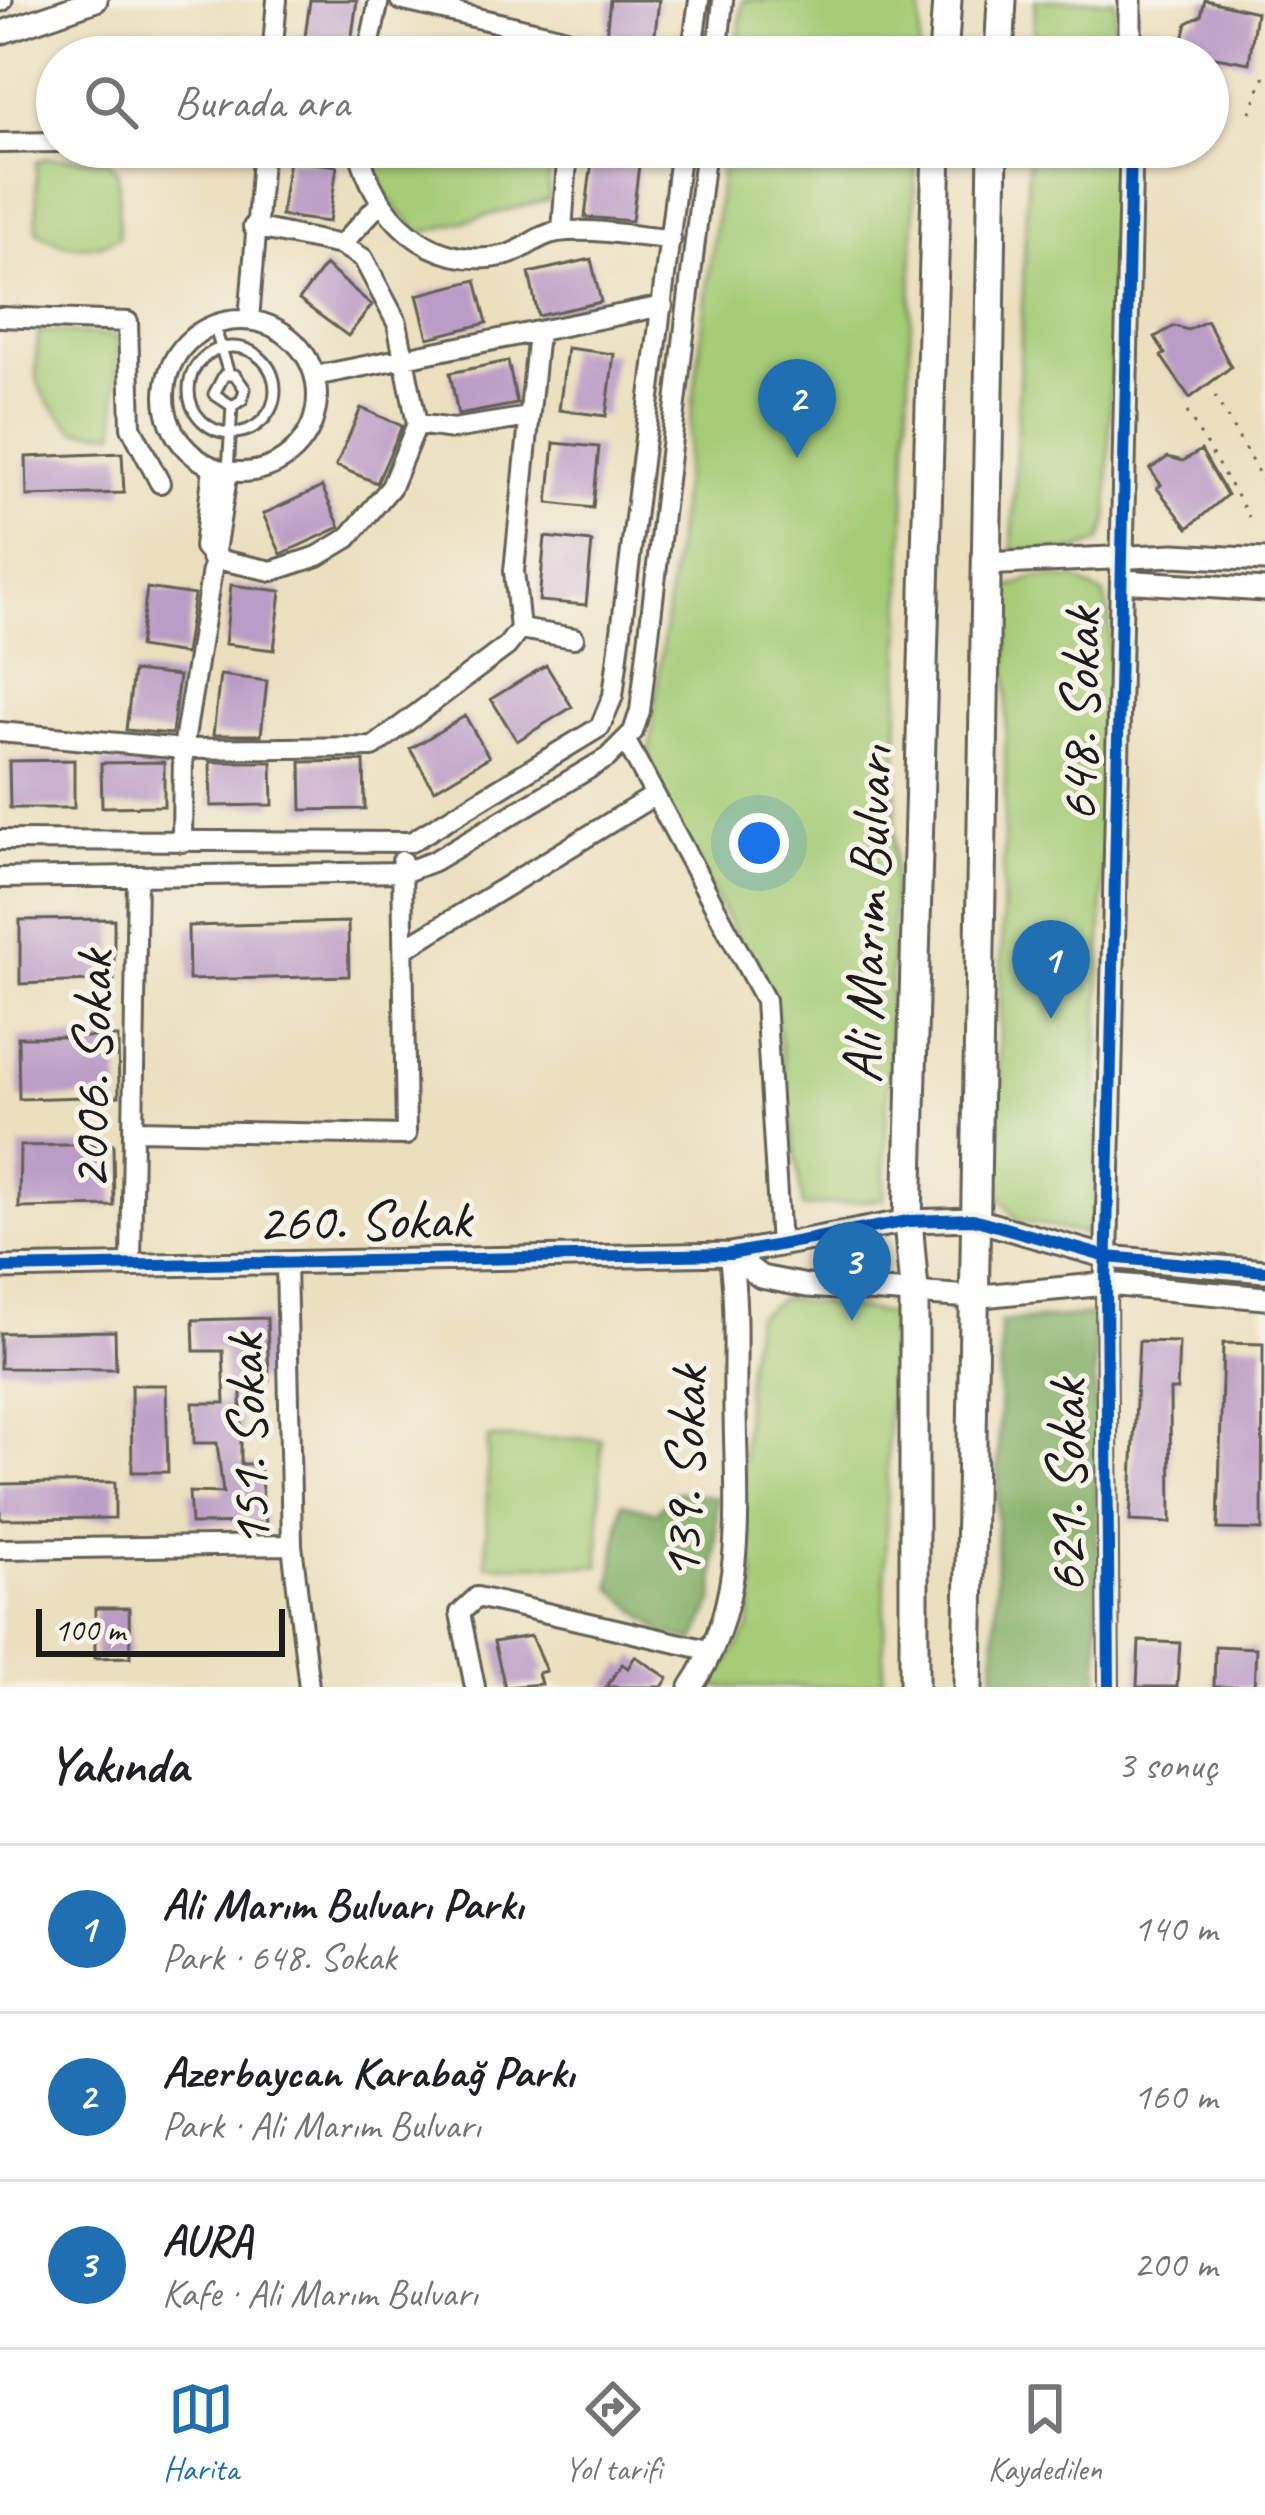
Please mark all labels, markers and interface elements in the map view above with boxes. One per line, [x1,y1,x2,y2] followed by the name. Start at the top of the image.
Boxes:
[36,36,1229,168] search box
[78,69,144,135] icon: search
[174,74,349,131] text: Burada ara
[758,359,836,458] pin: 2
[1041,604,1117,823] street label: 648. Sokak
[825,743,909,1085] street label: Ali Marım Bulvarı
[729,813,789,873] your location
[1012,920,1090,1019] pin: 1
[53,947,129,1190] street label: 2006. Sokak
[257,1182,475,1258] street label: 260. Sokak
[813,1222,891,1321] pin: 3
[207,1330,287,1549] street label: 151. Sokak
[644,1362,724,1581] street label: 139. Sokak
[1030,1376,1102,1593] street label: 621. Sokak
[36,1603,285,1656] scale bar
[54,1609,125,1651] text: 100 m
[48,1733,188,1797] text: Yakında
[1117,1741,1217,1790] text: 3 sonuç
[162,1876,523,1933] text: Ali Marım Bulvarı Parkı
[78,1904,96,1953] text: 1
[1133,1904,1217,1953] text: 140 m
[162,1933,396,1982] text: Park · 648. Sokak
[162,2044,574,2101] text: Azerbaycan Karabağ Parkı
[78,2072,96,2121] text: 2
[1133,2072,1217,2121] text: 160 m
[162,2101,480,2150] text: Park · Ali Marım Bulvarı
[162,2212,252,2269] text: AURA
[78,2240,96,2289] text: 3
[1133,2240,1217,2289] text: 200 m
[162,2269,478,2318] text: Kafe · Ali Marım Bulvarı
[163,2376,239,2490] tab: Harita
[565,2376,662,2490] tab: Yol tarifi
[988,2376,1102,2490] tab: Kaydedilen

